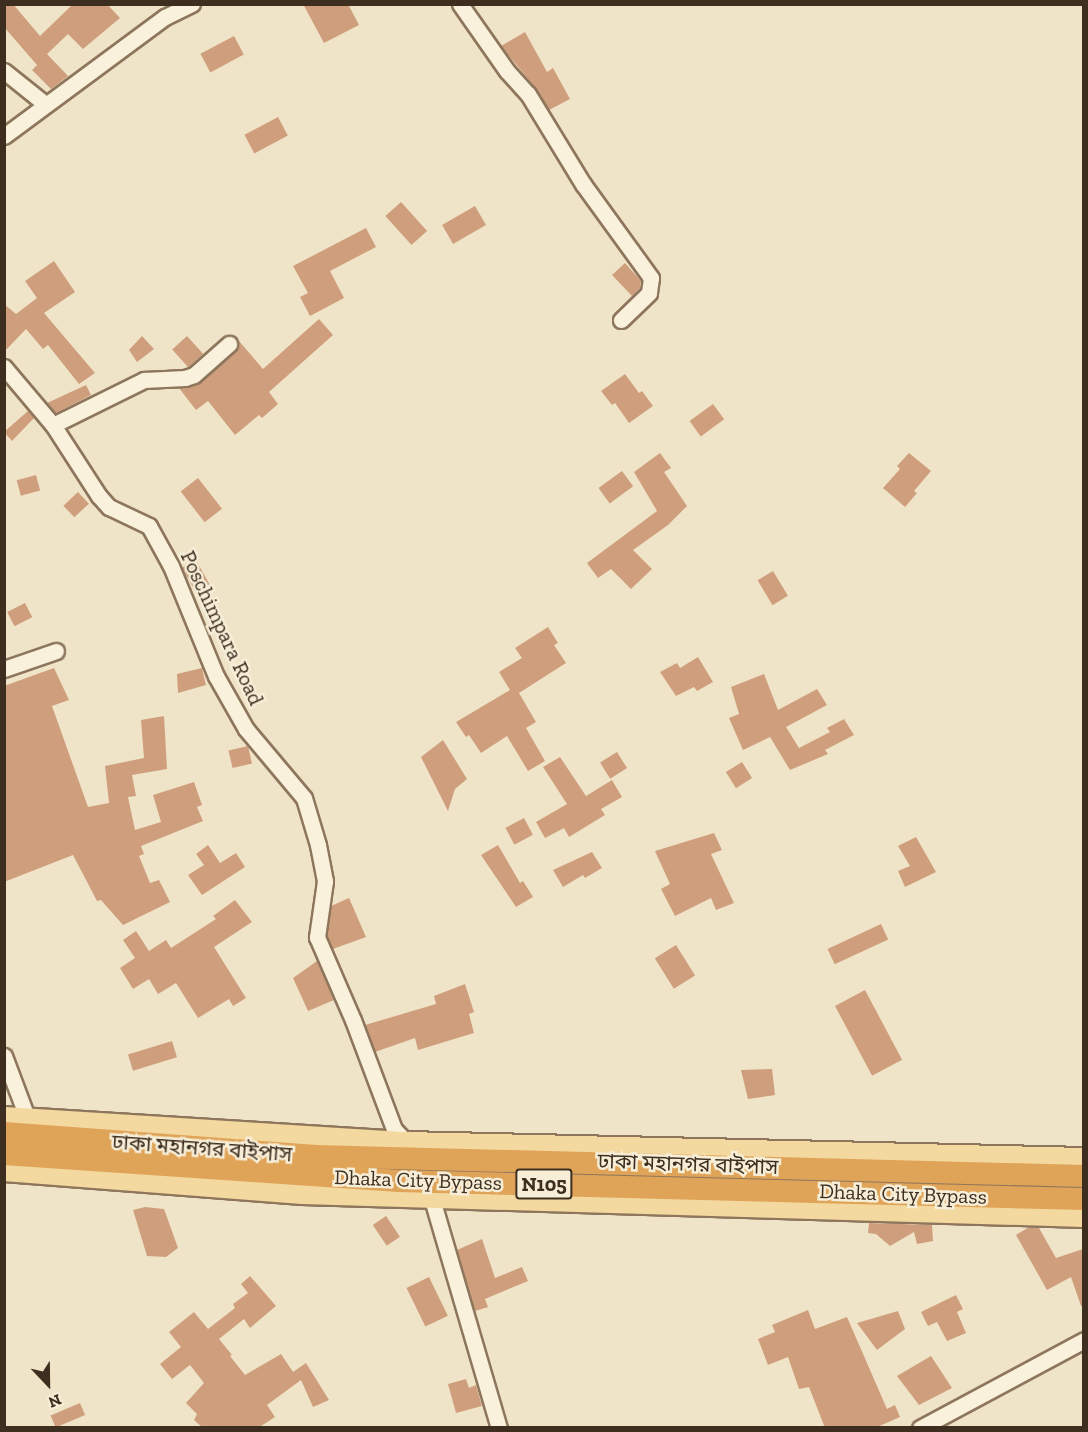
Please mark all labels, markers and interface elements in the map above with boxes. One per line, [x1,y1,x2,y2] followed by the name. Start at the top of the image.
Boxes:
[175,547,269,709] street label: Poschimpara Road
[111,1129,293,1167] street label: ঢাকা মহানগর বাইপাস
[597,1148,779,1180] street label: ঢাকা মহানগর বাইপাস
[333,1164,503,1196] street label: Dhaka City Bypass
[514,1167,574,1201] road number: N105
[818,1178,988,1210] street label: Dhaka City Bypass
[18,1354,78,1414] north arrow
[46,1390,64,1412] text: N

